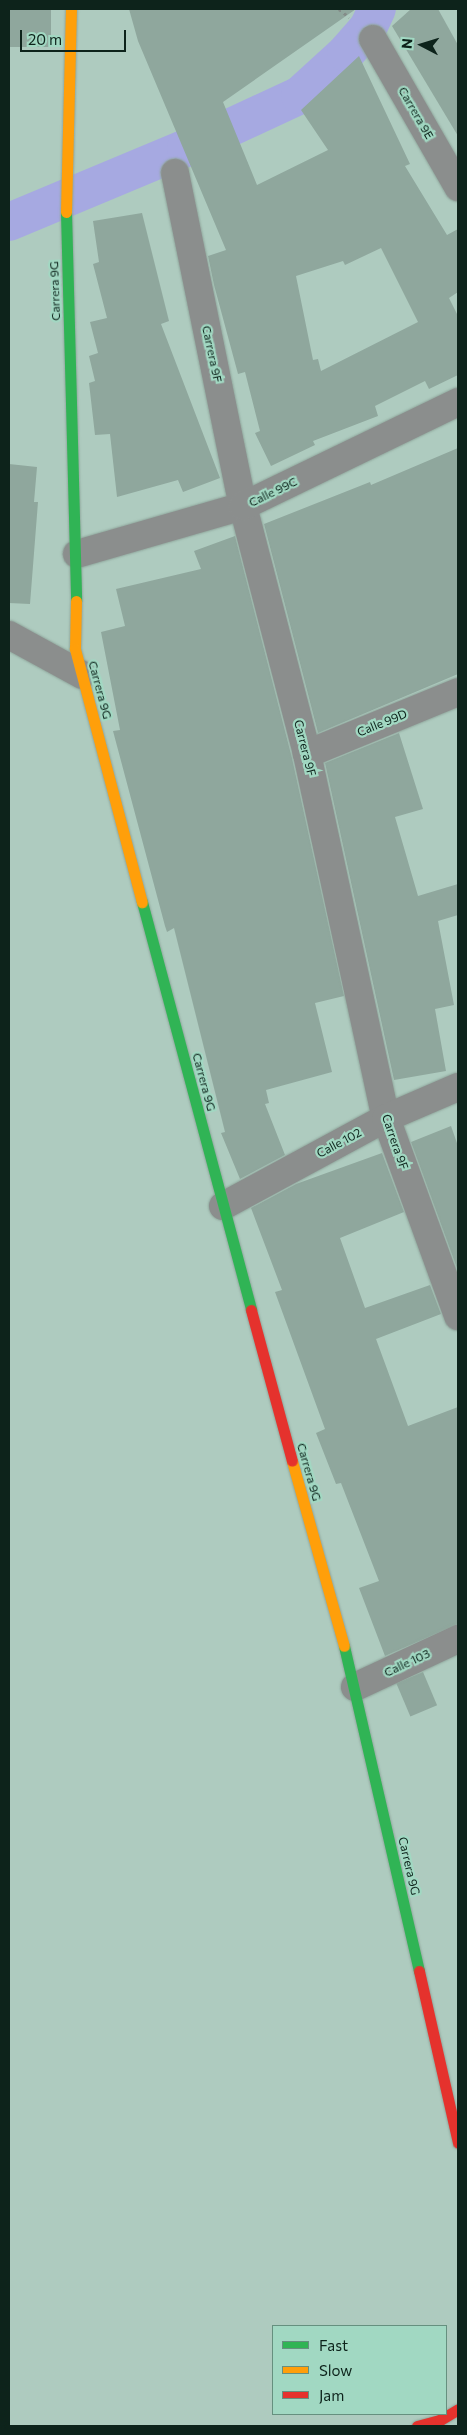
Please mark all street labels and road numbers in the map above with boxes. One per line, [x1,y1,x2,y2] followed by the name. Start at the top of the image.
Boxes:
[395,84,437,142] street label: Carrera 9E
[47,261,63,321] street label: Carrera 9G
[199,324,225,384] street label: Carrera 9F
[246,474,300,510] street label: Calle 99C
[85,659,115,721] street label: Carrera 9G
[355,706,409,740] street label: Calle 99D
[291,718,319,778] street label: Carrera 9F
[189,1051,219,1113] street label: Carrera 9G
[379,1112,411,1172] street label: Carrera 9F
[314,1125,364,1161] street label: Calle 102
[294,1441,324,1503] street label: Carrera 9G
[382,1646,432,1680] street label: Calle 103
[395,1835,423,1897] street label: Carrera 9G

